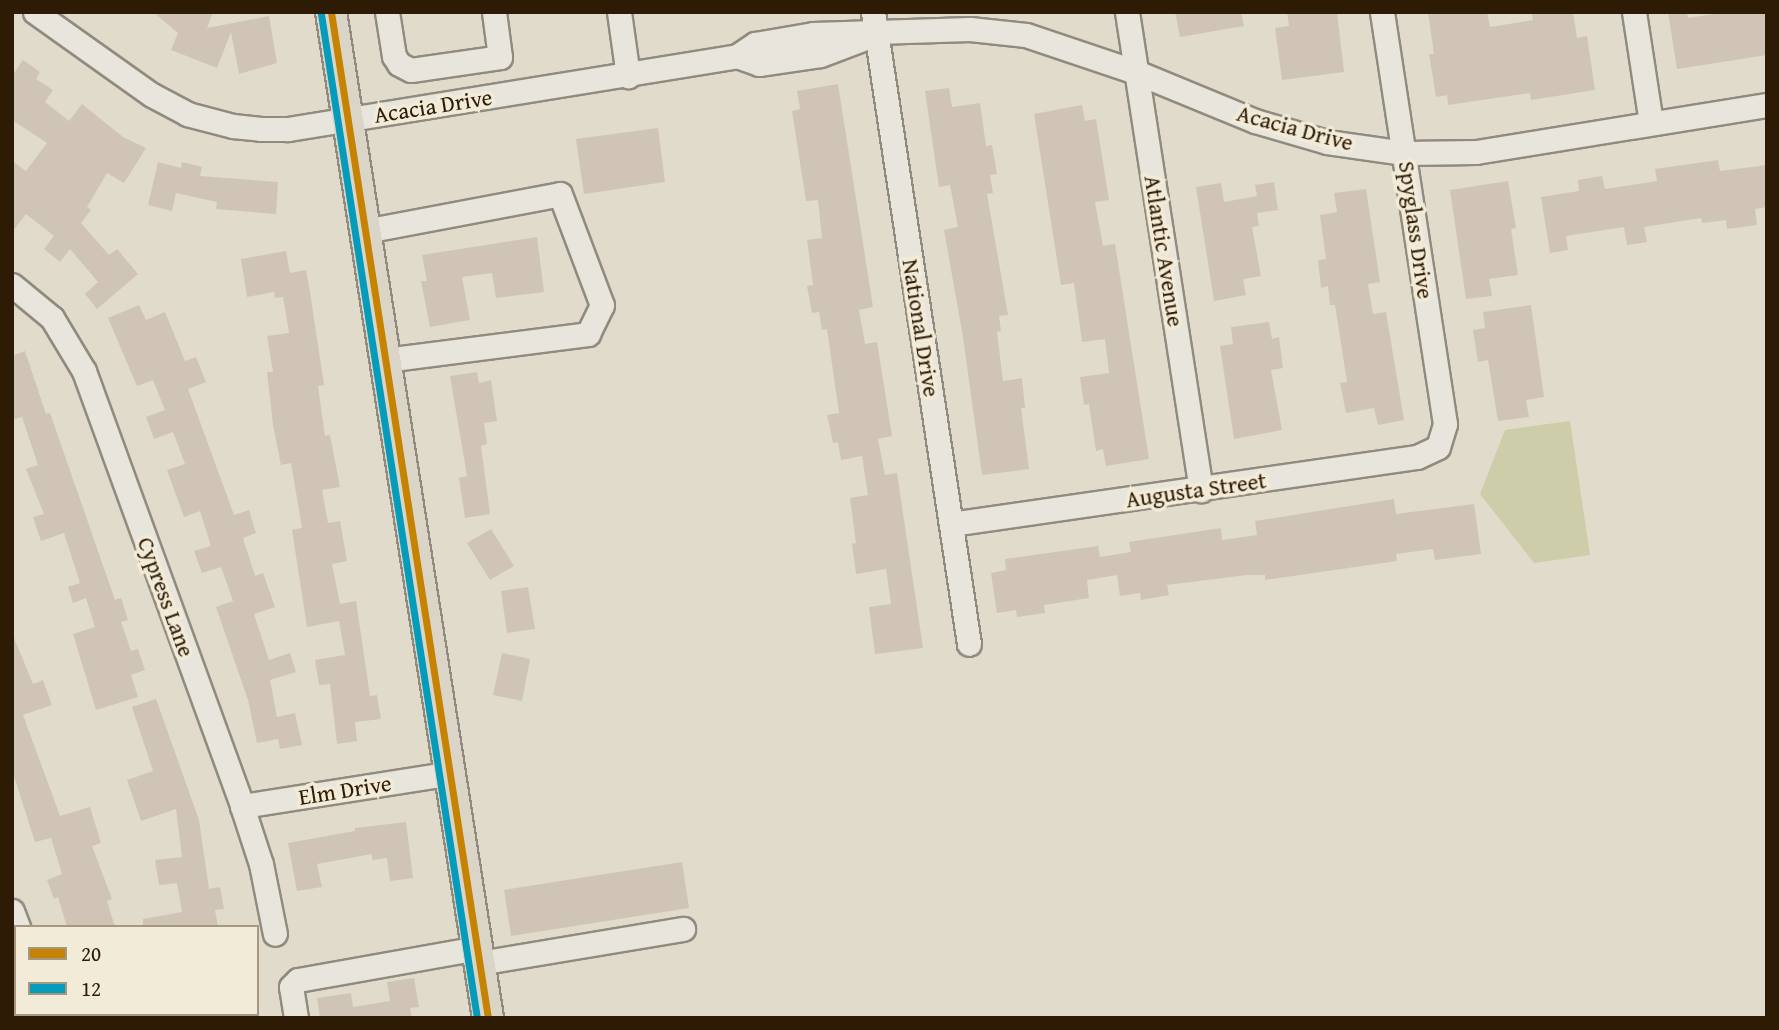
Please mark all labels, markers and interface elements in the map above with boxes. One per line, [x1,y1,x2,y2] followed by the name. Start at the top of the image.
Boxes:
[372,83,494,129] street label: Acacia Drive
[1234,99,1356,157] street label: Acacia Drive
[1393,159,1439,301] street label: Spyglass Drive
[1138,173,1190,329] street label: Atlantic Avenue
[896,257,946,399] street label: National Drive
[1124,466,1268,514] street label: Augusta Street
[132,533,200,661] street label: Cypress Lane
[297,769,393,811] street label: Elm Drive
[14,925,259,1016] legend
[81,938,101,969] text: 20
[81,973,101,1004] text: 12

